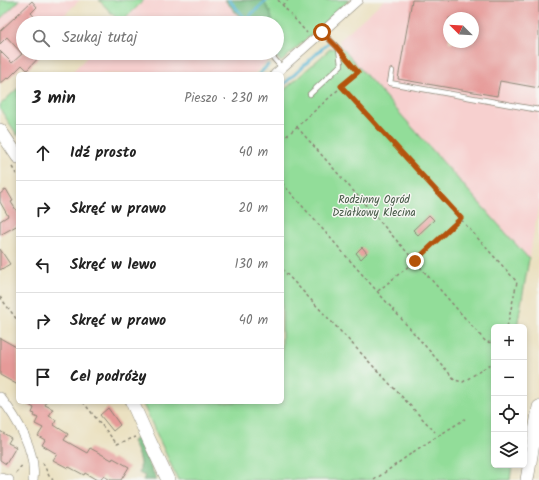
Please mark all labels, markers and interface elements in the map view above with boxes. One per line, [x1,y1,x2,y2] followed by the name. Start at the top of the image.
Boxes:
[443,12,479,48] north arrow
[16,16,284,60] search box
[313,23,331,41] route start
[62,26,137,50] text: Szukaj tutaj
[30,27,52,49] icon: search
[32,85,76,112] text: 3 min
[184,88,268,109] text: Pieszo · 230 m
[70,141,136,165] text: Idź prosto
[32,142,54,164] icon: ahead
[239,142,268,163] text: 40 m
[332,191,416,222] park label: Rodzinny Ogród Działkowy Klecina
[70,197,166,221] text: Skręć w prawo
[32,198,54,220] icon: right
[238,198,268,219] text: 20 m
[406,252,424,270] route end
[70,253,156,277] text: Skręć w lewo
[32,254,54,276] icon: left
[234,254,268,275] text: 130 m
[70,309,166,333] text: Skręć w prawo
[32,310,54,332] icon: right
[239,310,268,331] text: 40 m
[491,324,527,468] map controls
[491,324,527,360] button: +
[491,360,527,396] button: −
[70,365,146,389] text: Cel podróży
[32,366,54,388] icon: arrive
[491,396,527,432] button: locate
[491,432,527,468] button: layers

